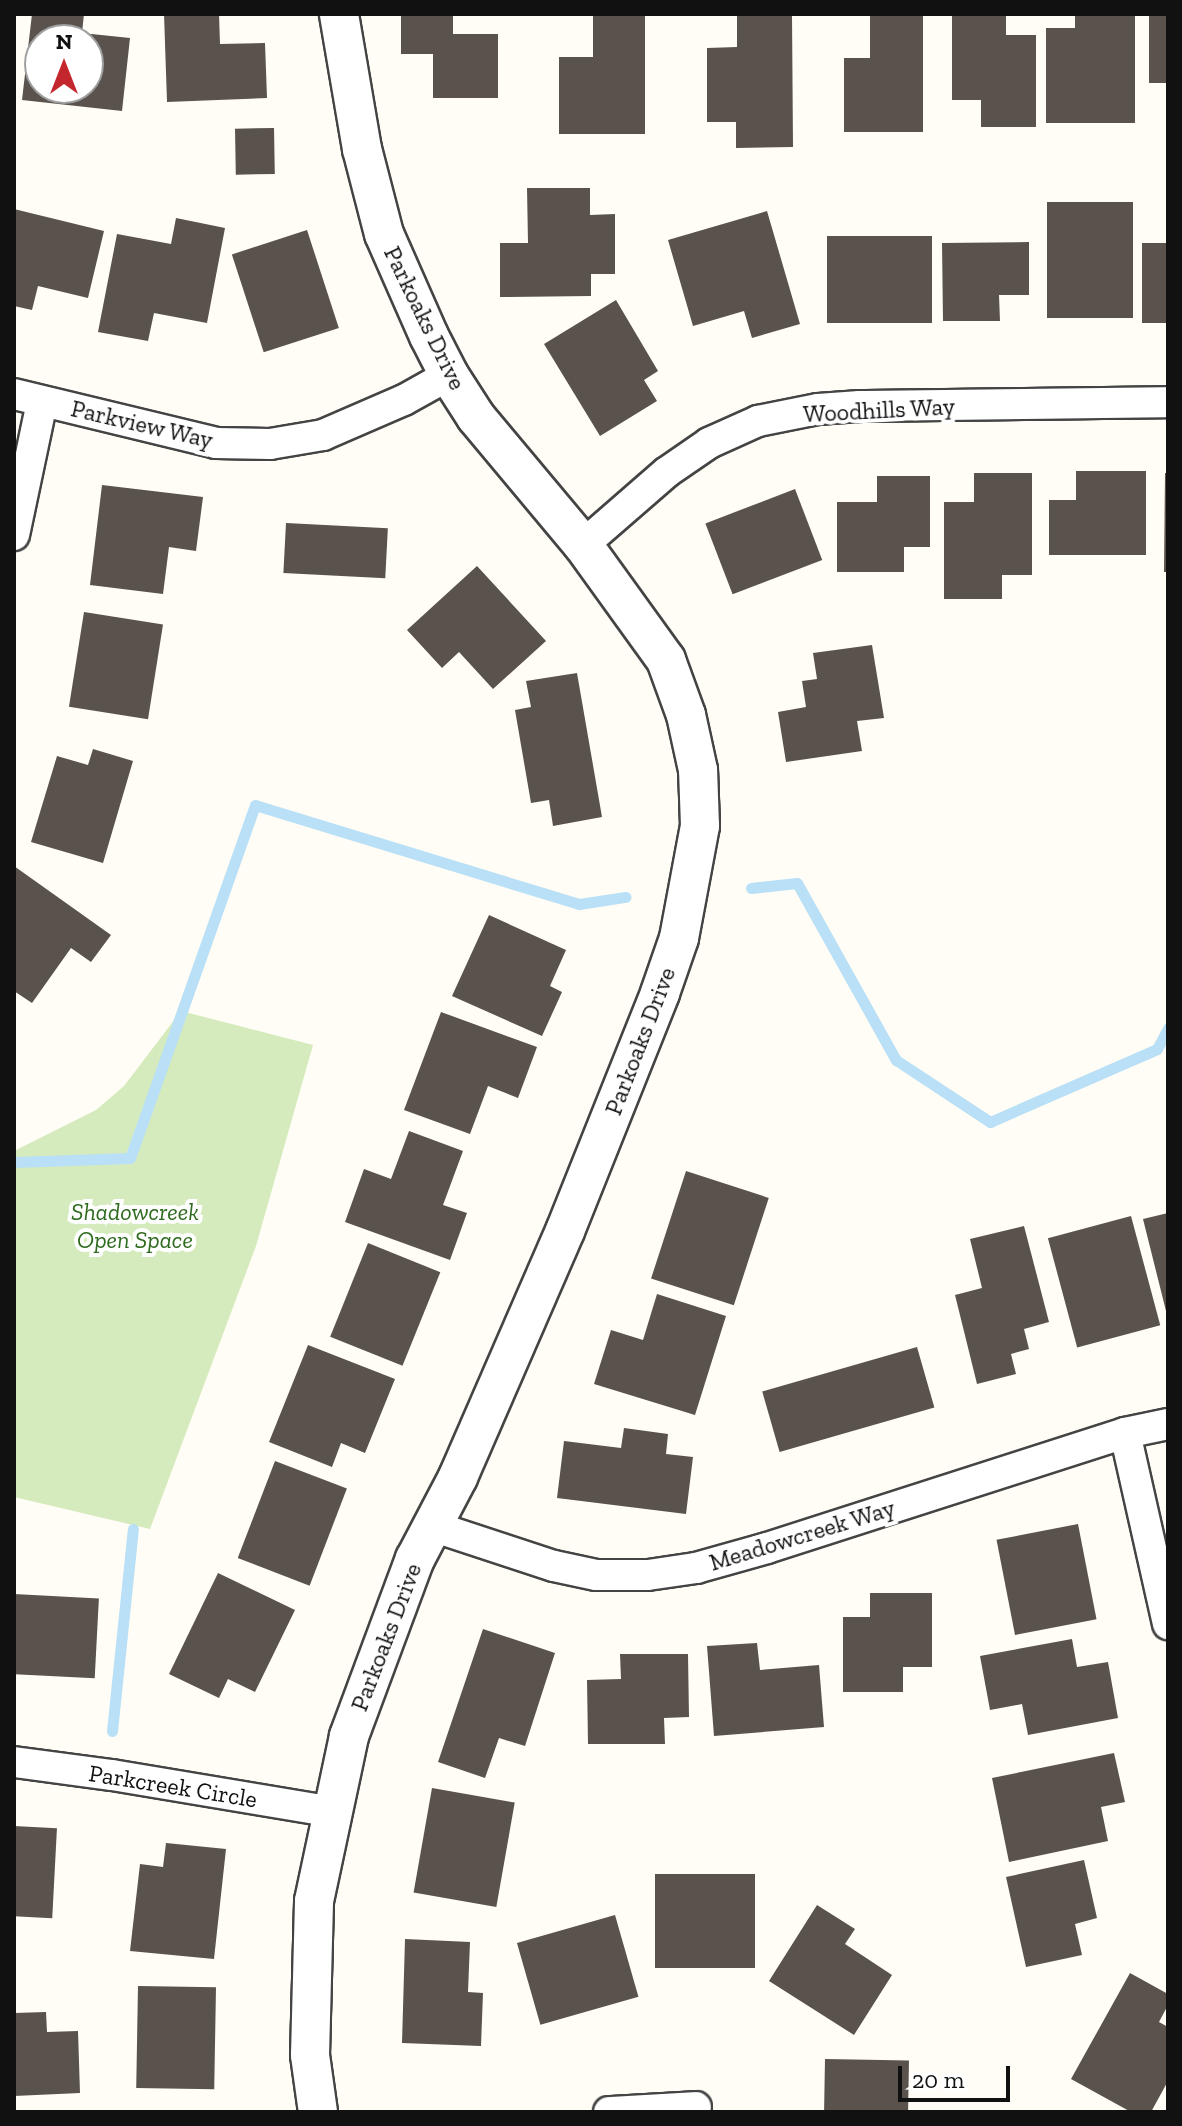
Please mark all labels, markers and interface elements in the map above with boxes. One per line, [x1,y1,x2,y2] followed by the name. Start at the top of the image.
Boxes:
[24,24,104,104] north arrow
[56,28,72,55] text: N
[378,242,472,394] street label: Parkoaks Drive
[802,392,956,428] street label: Woodhills Way
[68,394,216,454] street label: Parkview Way
[599,963,681,1119] street label: Parkoaks Drive
[71,1198,199,1254] park label: Shadowcreek Open Space
[705,1493,899,1577] street label: Meadowcreek Way
[345,1559,427,1715] street label: Parkoaks Drive
[87,1758,259,1814] street label: Parkcreek Circle
[902,2050,1014,2100] scale bar
[912,2065,964,2094] text: 20 m

